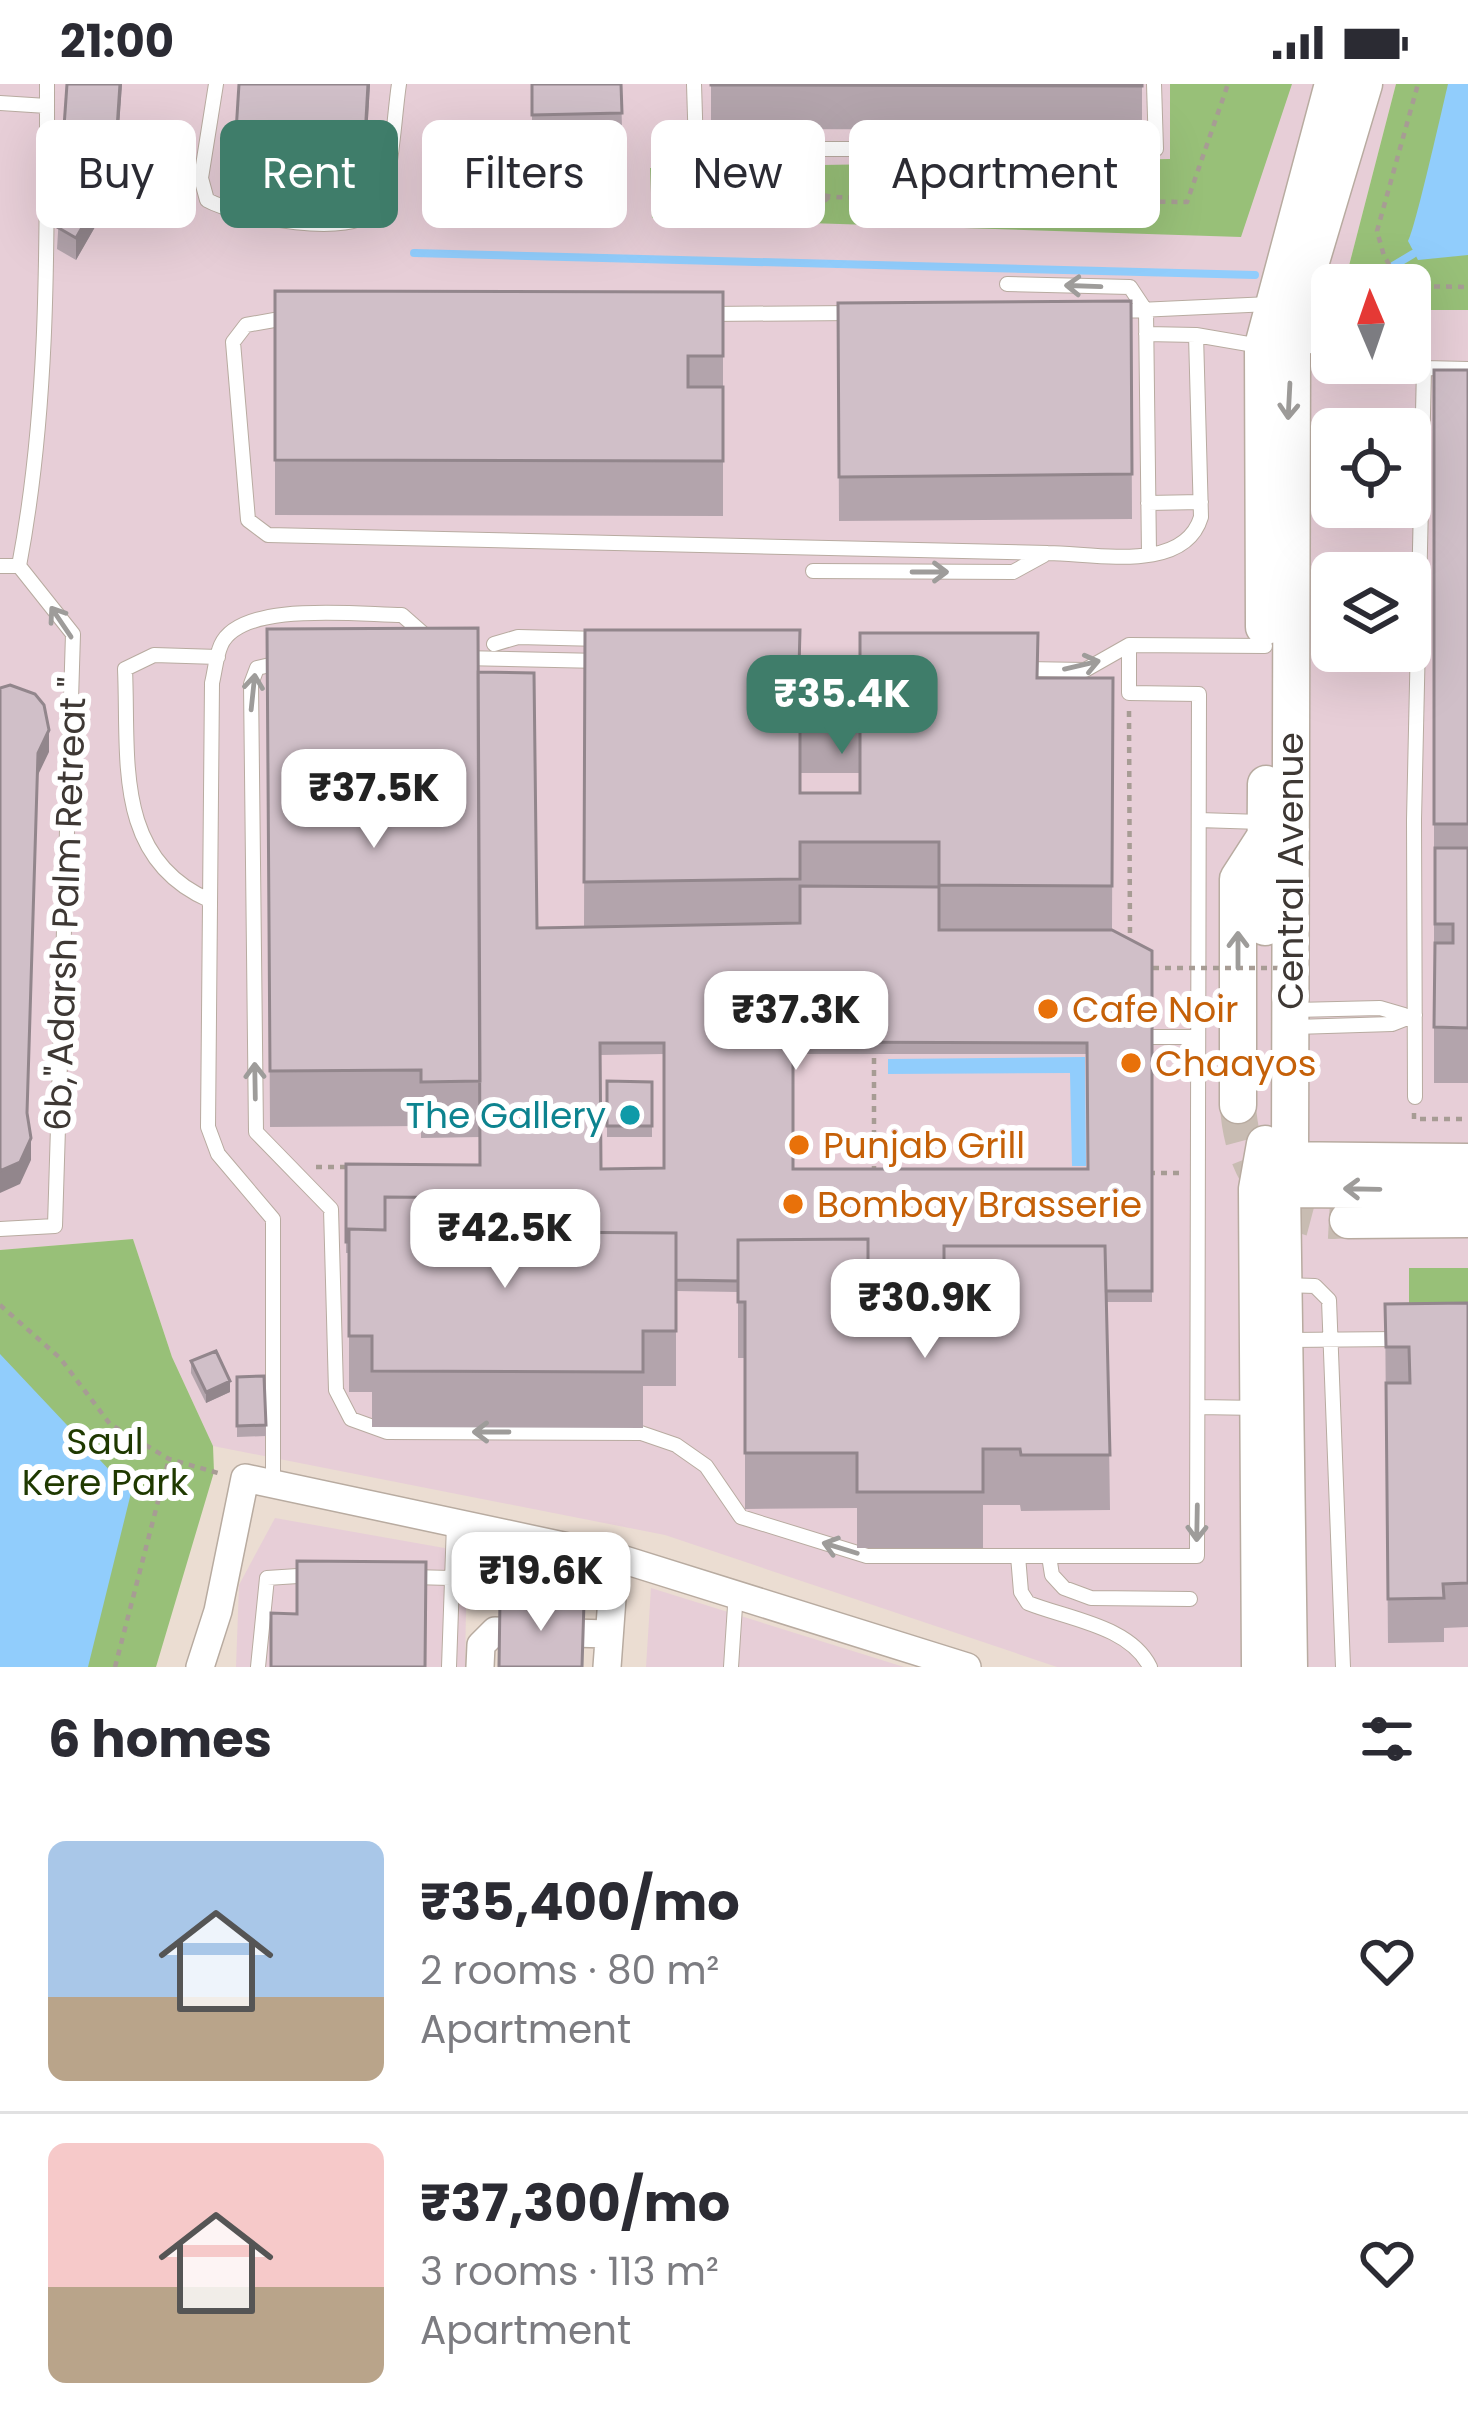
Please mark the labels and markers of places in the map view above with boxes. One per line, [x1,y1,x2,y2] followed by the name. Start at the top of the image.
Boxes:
[744,655,940,757] pin: ₹35.4K
[276,749,472,851] pin: ₹37.5K
[698,971,894,1073] pin: ₹37.3K
[1072,984,1239,1035] place label: Cafe Noir
[1035,996,1061,1022] marker: Cafe Noir
[1155,1038,1317,1089] place label: Chaayos
[1118,1050,1144,1076] marker: Chaayos
[405,1090,606,1141] place label: The Gallery
[617,1102,643,1128] marker: The Gallery
[823,1120,1025,1171] place label: Punjab Grill
[786,1132,812,1158] marker: Punjab Grill
[817,1179,1142,1230] place label: Bombay Brasserie
[407,1189,603,1291] pin: ₹42.5K
[780,1191,806,1217] marker: Bombay Brasserie
[827,1259,1023,1361] pin: ₹30.9K
[443,1532,639,1634] pin: ₹19.6K

